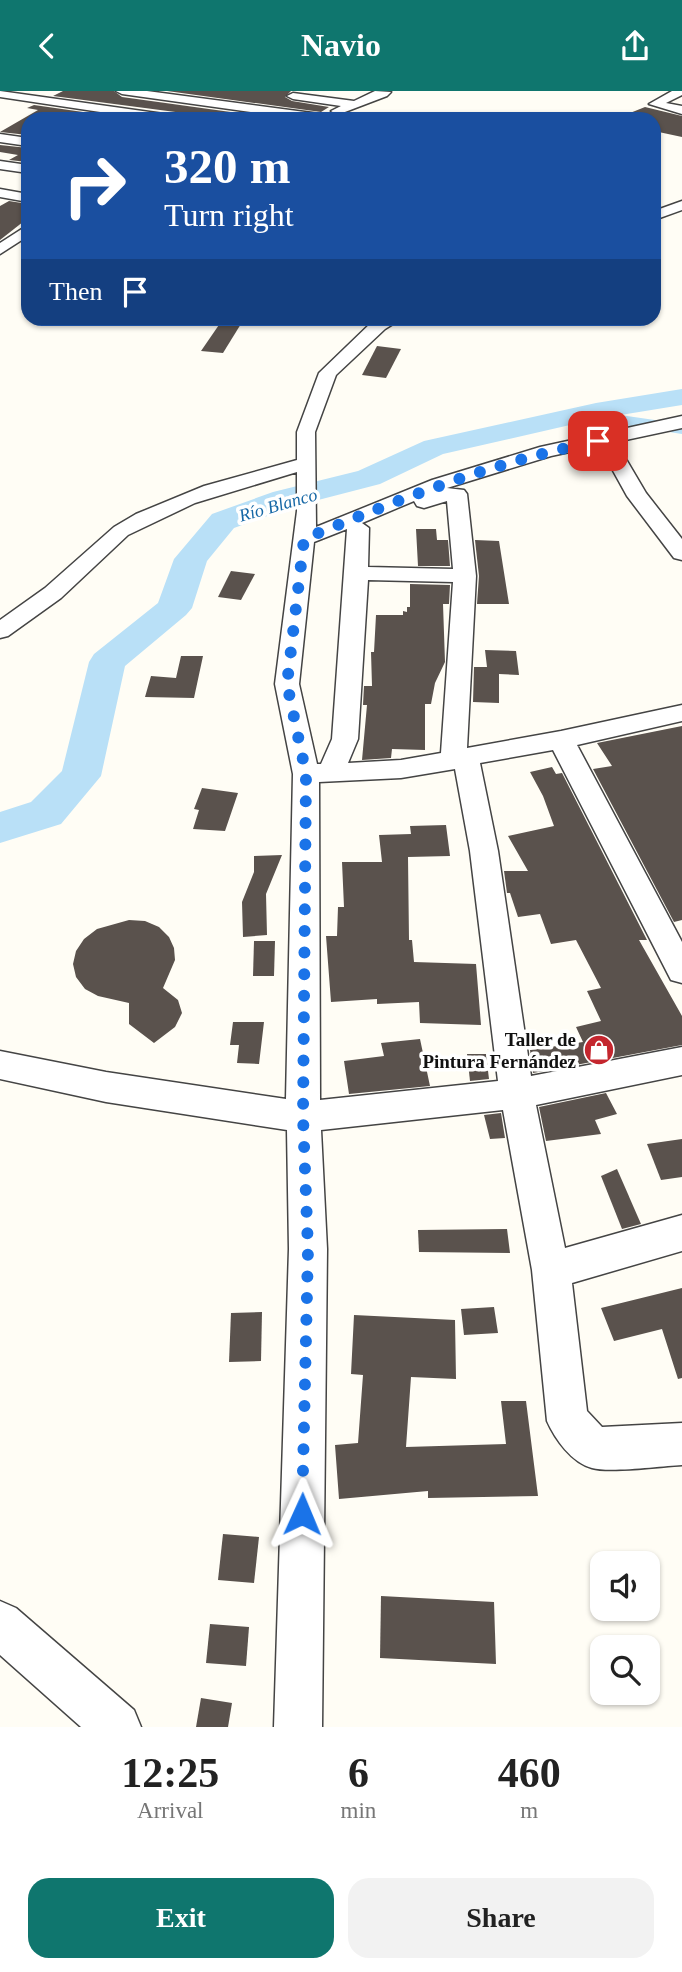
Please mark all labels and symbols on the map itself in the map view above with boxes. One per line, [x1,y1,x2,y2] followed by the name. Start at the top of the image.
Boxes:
[568,411,628,471] pin
[236,484,319,526] water label: Río Blanco
[422,1029,577,1072] place label: Taller de Pintura Fernández
[582,1033,616,1067] shop icon: Taller de Pintura Fernández
[265,1477,339,1551] position arrow

